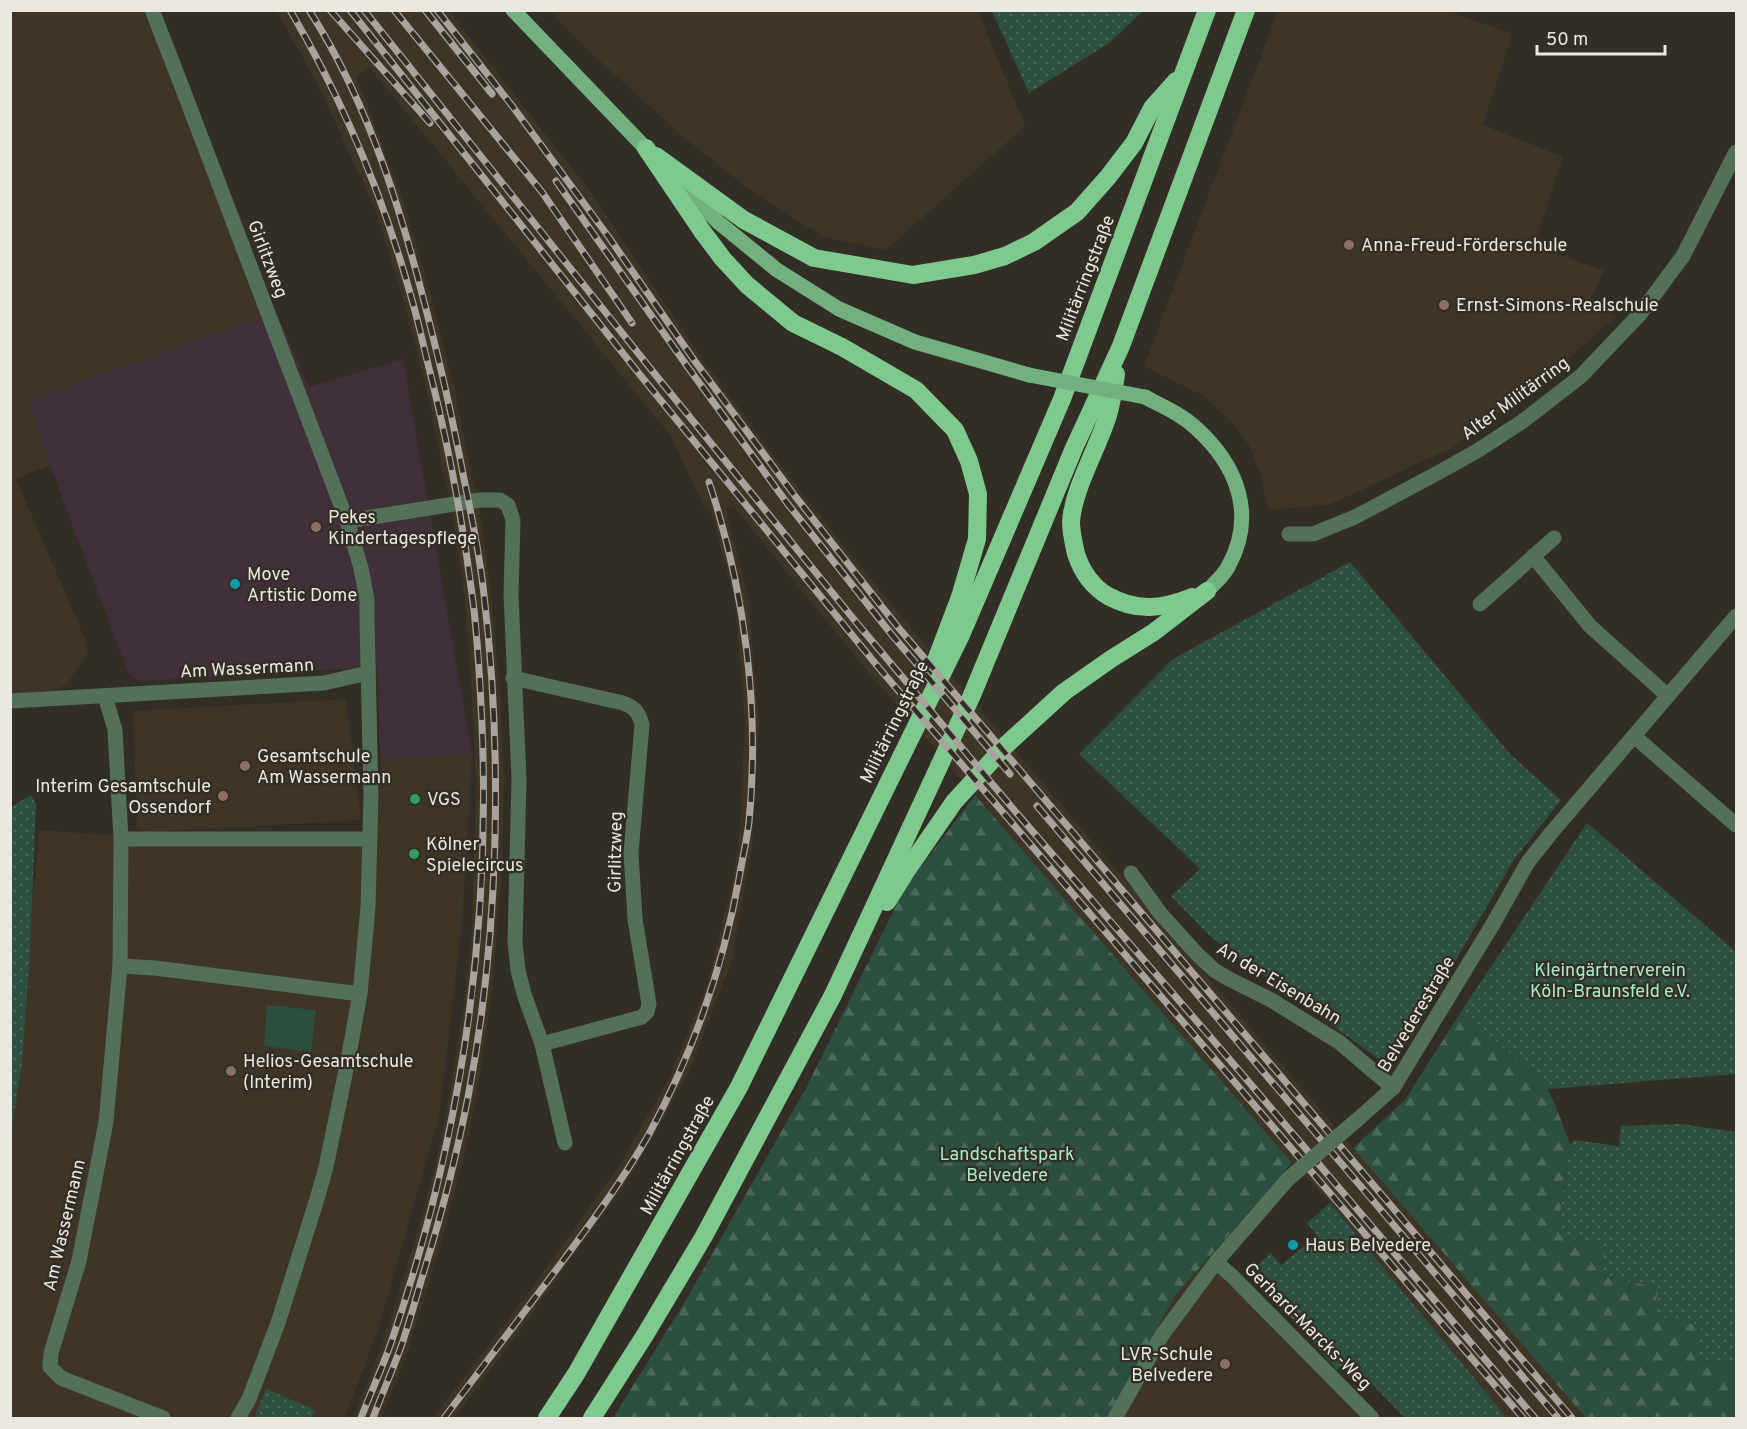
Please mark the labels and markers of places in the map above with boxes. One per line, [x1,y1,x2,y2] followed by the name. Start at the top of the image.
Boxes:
[1361,235,1567,258] place label: Anna-Freud-Förderschule
[1342,238,1356,252] marker: Anna-Freud-Förderschule
[1456,295,1659,318] place label: Ernst-Simons-Realschule
[1437,298,1451,312] marker: Ernst-Simons-Realschule
[328,507,477,551] place label: Pekes Kindertagespflege
[309,520,323,534] marker: Pekes Kindertagespflege
[247,564,357,608] place label: Move Artistic Dome
[228,577,242,591] marker: Move Artistic Dome
[257,746,392,790] place label: Gesamtschule Am Wassermann
[238,759,252,773] marker: Gesamtschule Am Wassermann
[35,776,211,820] place label: Interim Gesamtschule Ossendorf
[216,789,230,803] marker: Interim Gesamtschule Ossendorf
[427,789,461,812] place label: VGS
[408,792,422,806] marker: VGS
[426,834,523,878] place label: Kölner Spielecircus
[407,847,421,861] marker: Kölner Spielecircus
[243,1051,414,1095] place label: Helios-Gesamtschule (Interim)
[224,1064,238,1078] marker: Helios-Gesamtschule (Interim)
[1305,1235,1431,1258] place label: Haus Belvedere
[1286,1238,1300,1252] marker: Haus Belvedere
[1120,1344,1213,1388] place label: LVR-Schule Belvedere
[1218,1357,1232,1371] marker: LVR-Schule Belvedere

